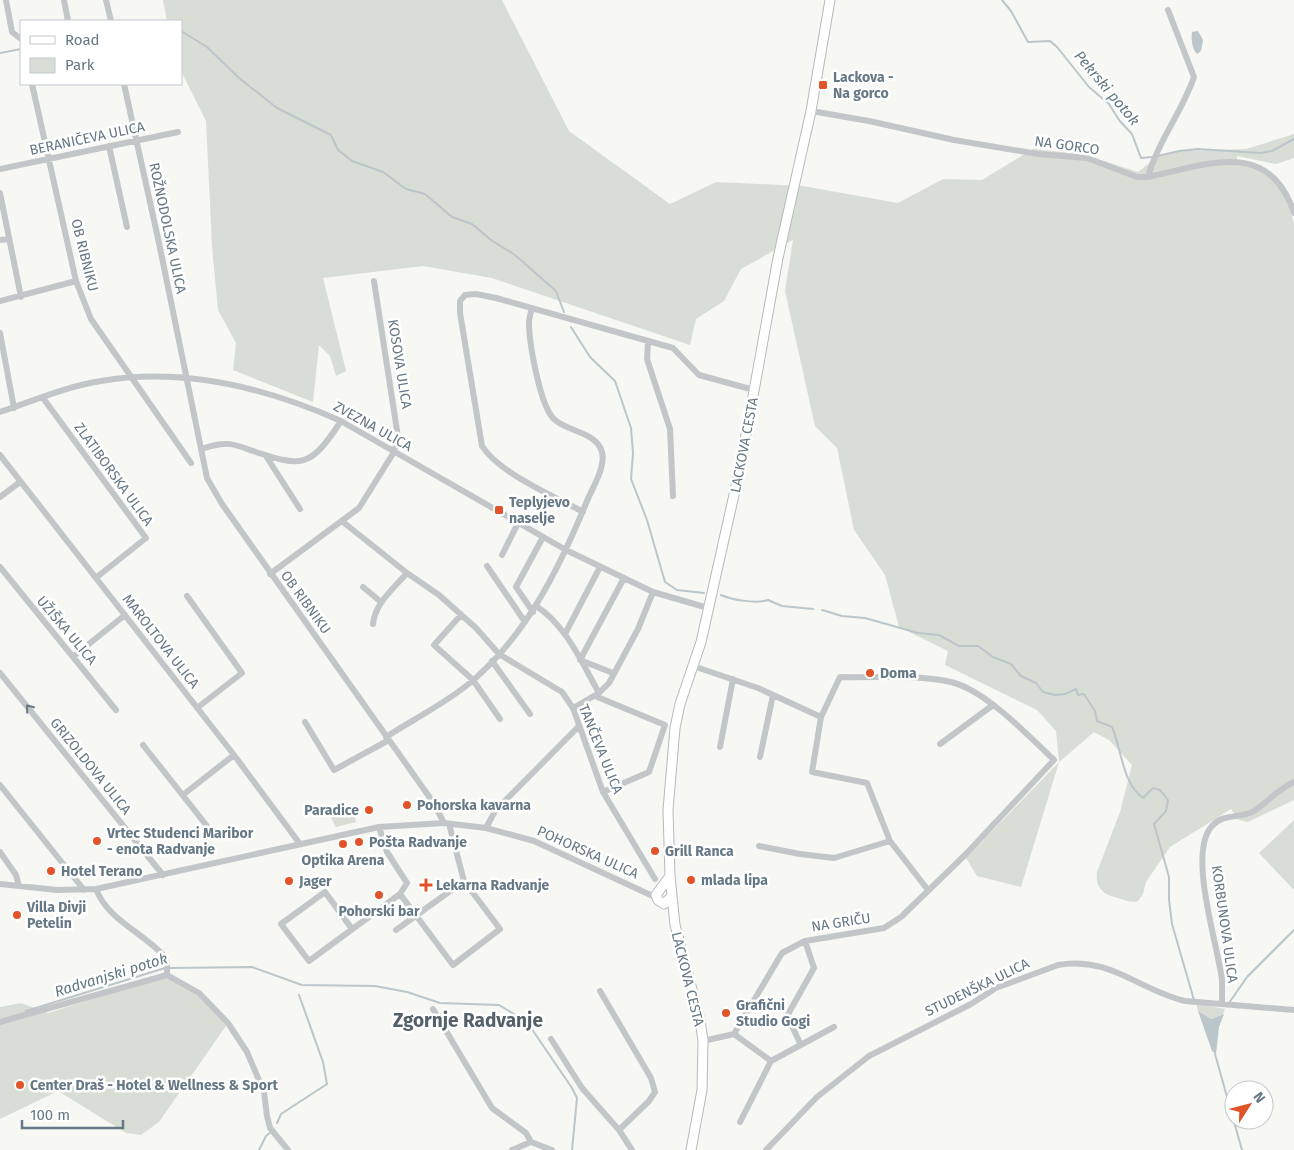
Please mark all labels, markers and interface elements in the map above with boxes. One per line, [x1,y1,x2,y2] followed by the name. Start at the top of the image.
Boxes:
[20,20,182,85] legend
[65,31,100,49] text: Road
[1071,47,1143,129] water label: Pekrski potok
[65,56,95,74] text: Park
[833,69,894,102] place label: Lackova - Na gorco
[817,79,829,91] marker: Lackova - Na gorco
[28,117,146,159] street label: BERANIČEVA ULICA
[1033,133,1101,158] street label: NA GORCO
[145,161,191,295] street label: ROŽNODOLSKA ULICA
[67,217,102,293] street label: OB RIBNIKU
[384,318,415,410] street label: KOSOVA ULICA
[727,396,762,494] street label: LACKOVA CESTA
[330,398,415,455] street label: ZVEZNA ULICA
[70,419,157,529] street label: ZLATIBORSKA ULICA
[509,494,570,527] place label: Teplyjevo naselje
[493,504,505,516] marker: Teplyjevo naselje
[277,567,334,637] street label: OB RIBNIKU
[119,591,203,692] street label: MAROLTOVA ULICA
[33,592,101,668] street label: UŽIŠKA ULICA
[880,665,917,682] place label: Doma
[864,667,876,679] marker: Doma
[575,702,627,796] street label: TANČEVA ULICA
[25,705,34,714] one-way arrow
[46,715,135,818] street label: GRIZOLDOVA ULICA
[417,797,531,814] place label: Pohorska kavarna
[401,799,413,811] marker: Pohorska kavarna
[304,802,359,819] place label: Paradice
[363,804,375,816] marker: Paradice
[534,822,641,882] street label: POHORSKA ULICA
[106,825,254,858] place label: Vrtec Studenci Maribor - enota Radvanje
[369,834,467,851] place label: Pošta Radvanje
[91,835,103,847] marker: Vrtec Studenci Maribor - enota Radvanje
[353,836,365,848] marker: Pošta Radvanje
[337,838,349,850] marker: Optika Arena
[665,843,734,860] place label: Grill Ranca
[649,845,661,857] marker: Grill Ranca
[302,852,385,869] place label: Optika Arena
[61,863,142,880] place label: Hotel Terano
[1208,864,1241,984] street label: KORBUNOVA ULICA
[45,865,57,877] marker: Hotel Terano
[701,872,768,889] place label: mlada lipa
[298,873,332,890] place label: Jager
[685,874,697,886] marker: mlada lipa
[283,875,295,887] marker: Jager
[436,877,550,894] place label: Lekarna Radvanje
[420,879,432,891] marker: Lekarna Radvanje
[373,889,385,901] marker: Pohorski bar
[26,899,86,932] place label: Villa Divji Petelin
[338,903,420,920] place label: Pohorski bar
[810,908,872,936] street label: NA GRIČU
[11,909,23,921] marker: Villa Divji Petelin
[668,930,707,1028] street label: LACKOVA CESTA
[52,949,170,1001] water label: Radvanjski potok
[922,954,1032,1020] street label: STUDENŠKA ULICA
[736,997,810,1030] place label: Grafični Studio Gogi
[720,1007,732,1019] marker: Grafični Studio Gogi
[393,1009,543,1032] district label: Zgornje Radvanje
[30,1077,278,1094] place label: Center Draš - Hotel & Wellness & Sport
[14,1079,26,1091] marker: Center Draš - Hotel & Wellness & Sport
[1224,1080,1274,1130] north arrow
[1250,1089,1269,1106] text: N
[22,1098,124,1130] scale bar
[30,1106,70,1124] text: 100 m

